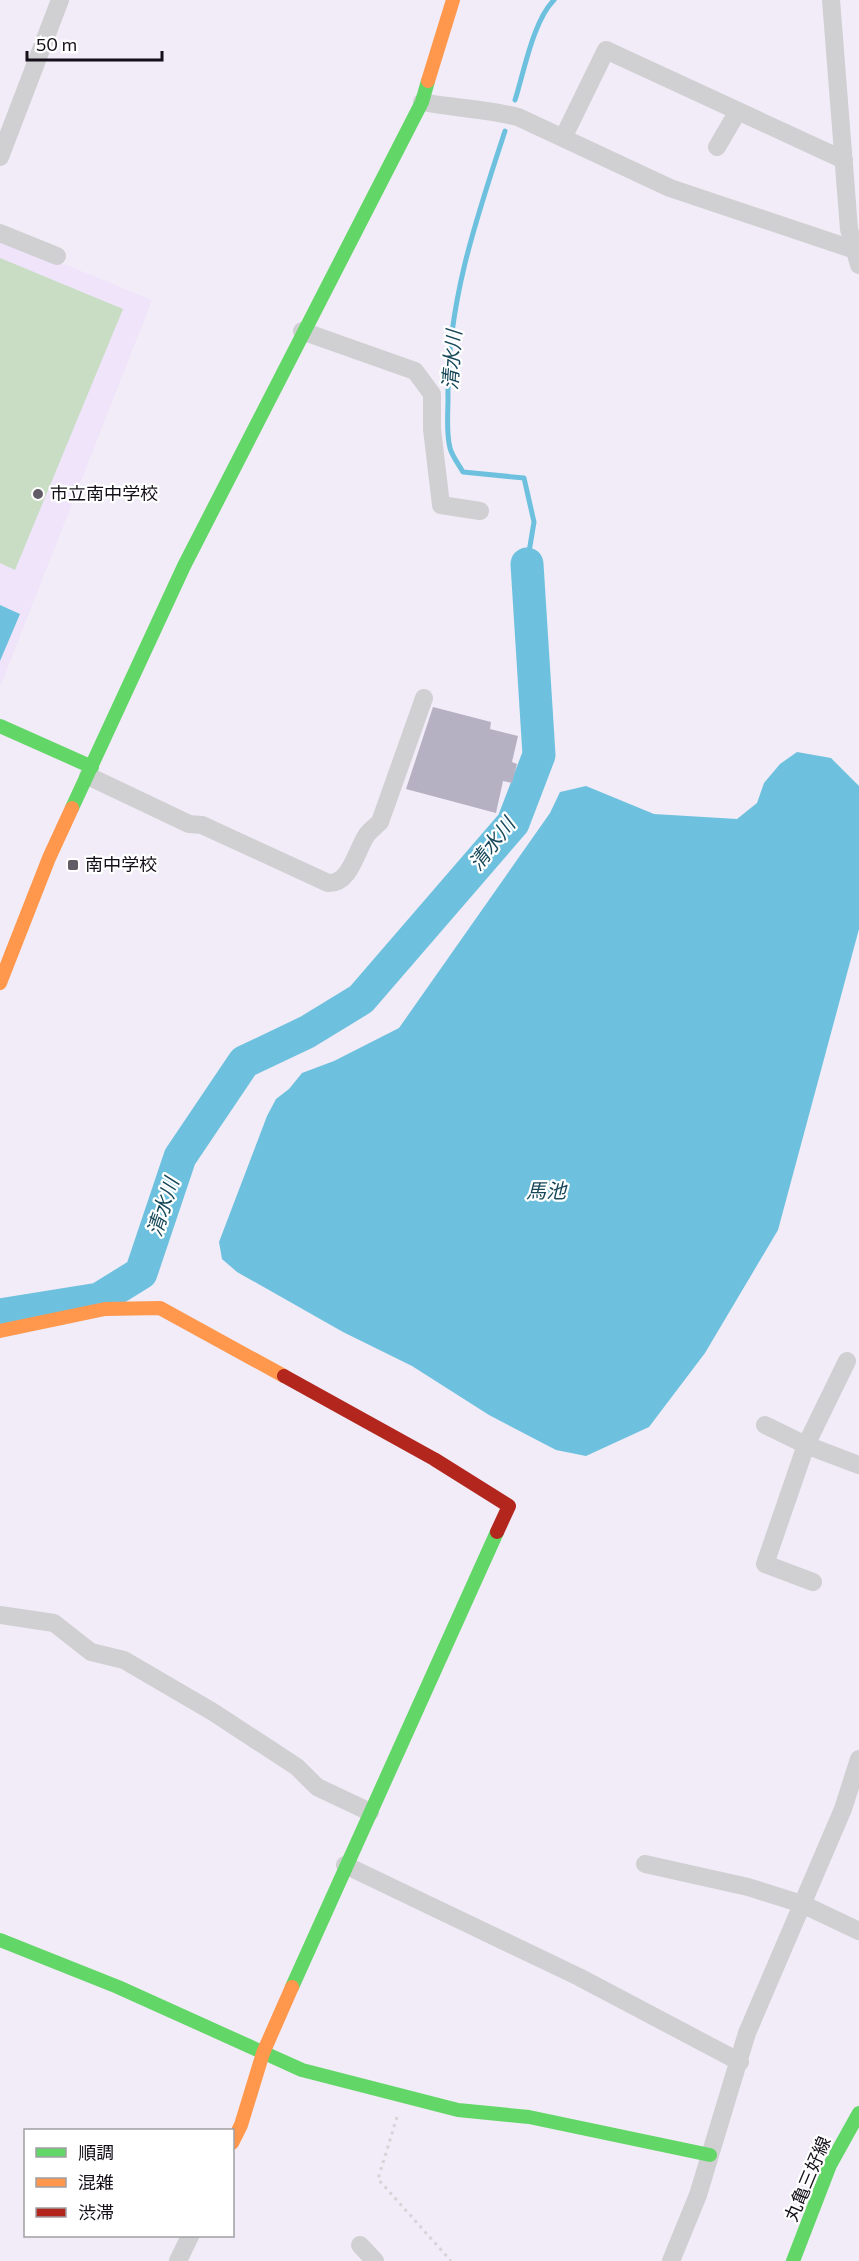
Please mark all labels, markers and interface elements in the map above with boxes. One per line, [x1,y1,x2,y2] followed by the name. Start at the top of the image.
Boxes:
[27,24,162,62] scale bar
[36,33,77,55] text: 50 m
[437,327,465,391] water label: 清水川
[50,482,158,504] place label: 市立南中学校
[31,487,45,501] marker: 市立南中学校
[463,811,520,874] water label: 清水川
[85,853,157,875] place label: 南中学校
[66,858,80,872] marker: 南中学校
[141,1173,183,1239] water label: 清水川
[526,1178,568,1202] water label: 馬池
[24,2129,234,2237] legend
[779,2133,835,2224] street label: 丸亀三好線
[78,2141,114,2163] text: 順調
[78,2171,114,2193] text: 混雑
[78,2201,114,2223] text: 渋滞

